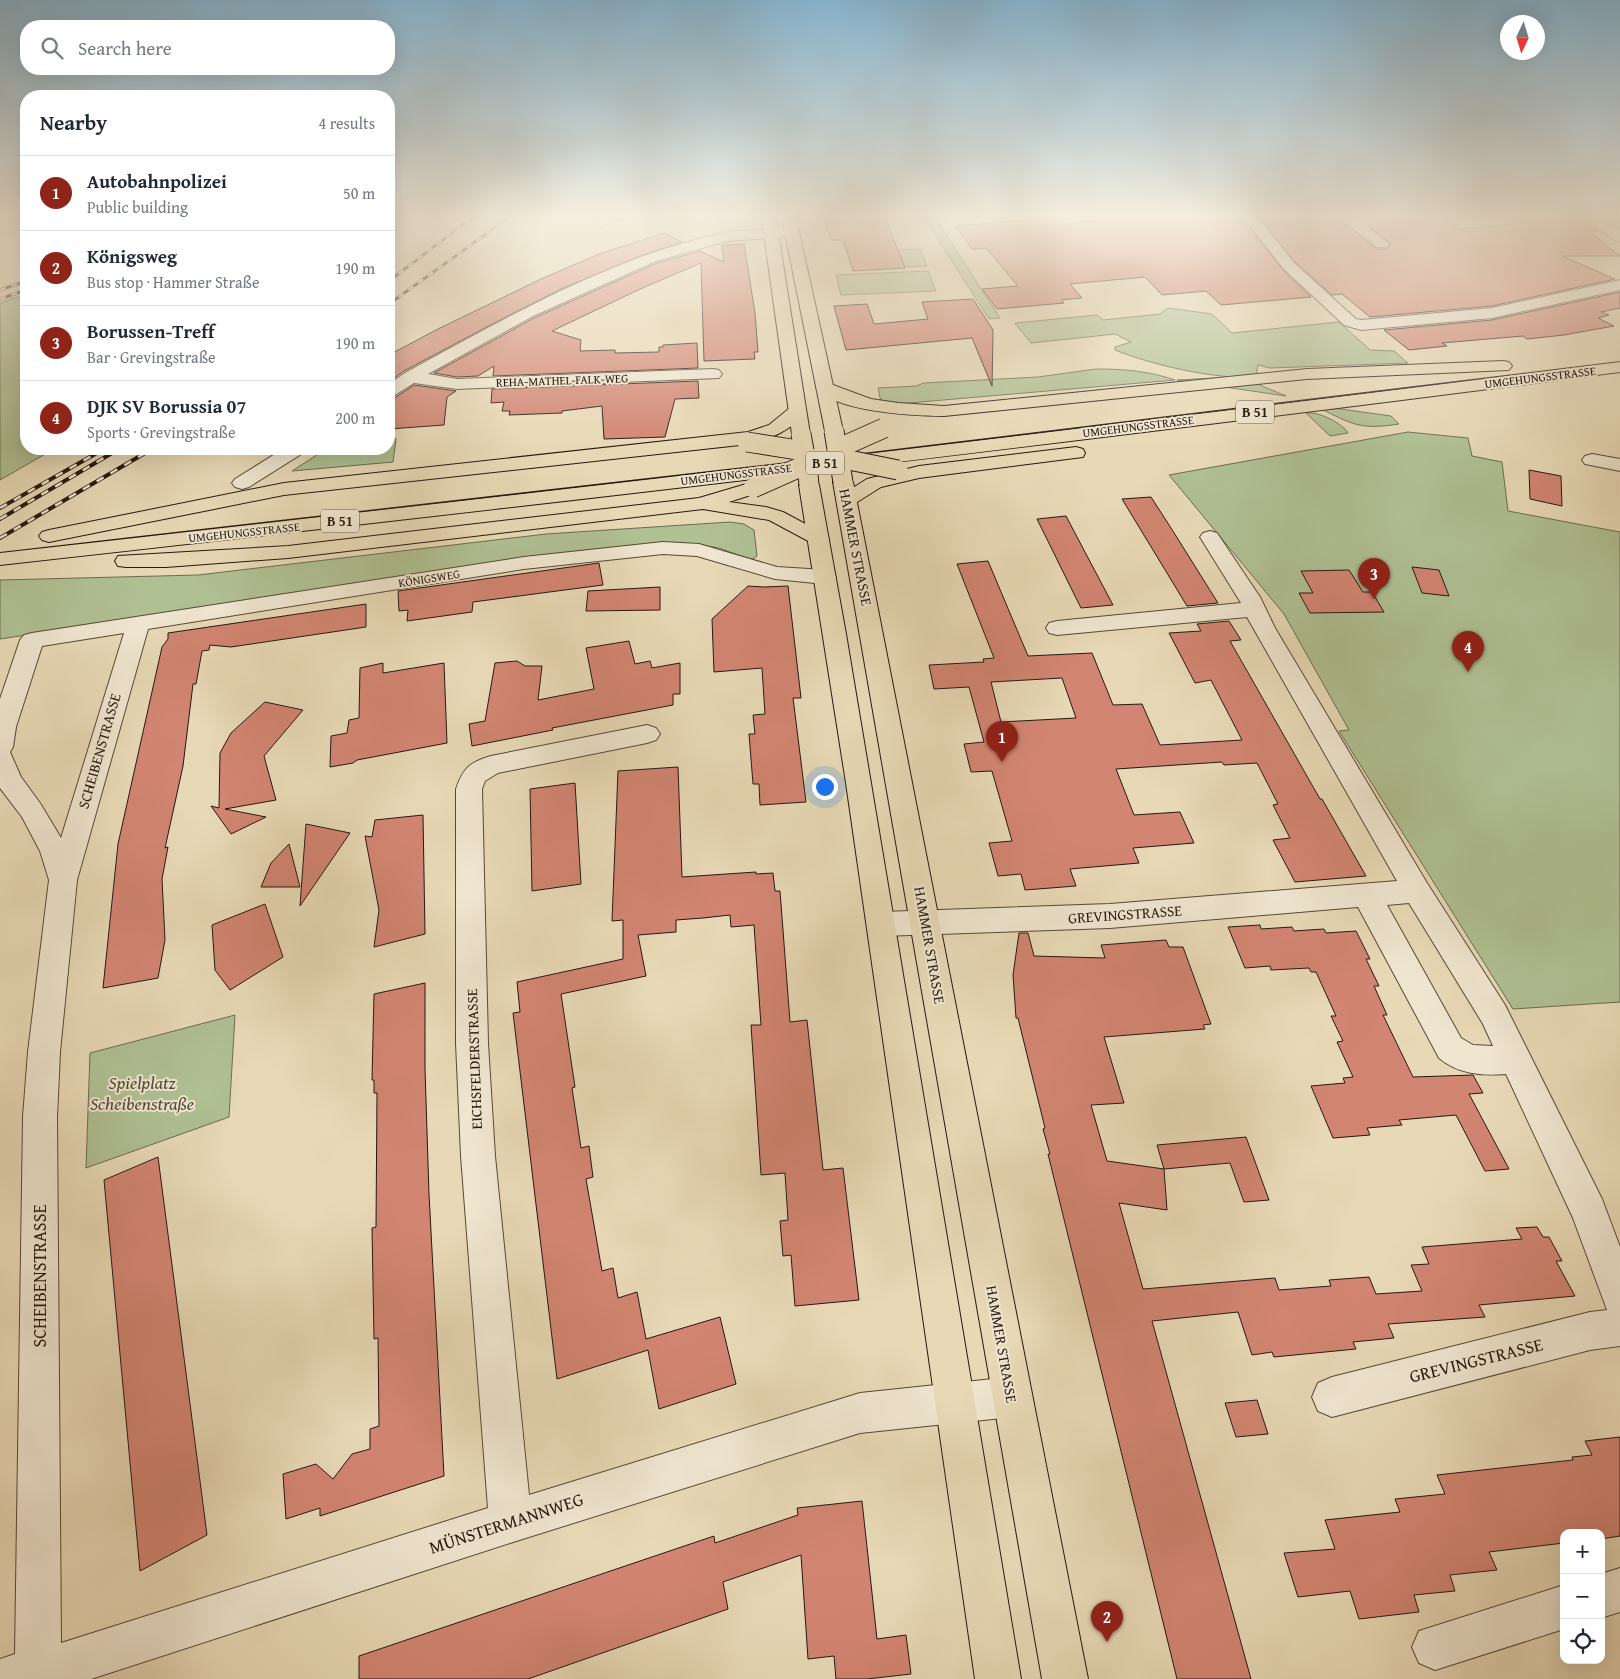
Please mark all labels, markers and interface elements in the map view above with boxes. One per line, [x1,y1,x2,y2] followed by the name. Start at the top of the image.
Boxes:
[1500,15,1545,60] north arrow
[20,20,395,75] search box
[38,34,66,62] icon: search
[78,34,172,62] text: Search here
[40,107,107,138] text: Nearby
[318,111,375,135] text: 4 results
[87,167,227,195] text: Autobahnpolizei
[52,181,60,205] text: 1
[343,181,375,205] text: 50 m
[87,195,188,219] text: Public building
[87,242,177,270] text: Königsweg
[52,256,60,280] text: 2
[335,256,375,280] text: 190 m
[87,270,259,294] text: Bus stop · Hammer Straße
[87,317,215,345] text: Borussen-Treff
[52,331,60,355] text: 3
[335,331,375,355] text: 190 m
[87,345,216,369] text: Bar · Grevingstraße
[1483,362,1597,392] street label: UMGEHUNGSSTRASSE
[496,369,628,391] street label: REHA-MATHEL-FALK-WEG
[87,392,246,420] text: DJK SV Borussia 07
[1236,401,1274,424] road number: B 51
[52,406,60,430] text: 4
[335,406,375,430] text: 200 m
[1081,411,1195,441] street label: UMGEHUNGSSTRASSE
[87,420,236,444] text: Sports · Grevingstraße
[806,452,844,474] road number: B 51
[679,459,793,489] street label: UMGEHUNGSSTRASSE
[834,487,878,608] street label: HAMMER STRASSE
[321,510,359,532] road number: B 51
[187,518,301,546] street label: UMGEHUNGSSTRASSE
[1358,558,1390,599] pin: 3
[397,565,461,591] street label: KÖNIGSWEG
[1452,631,1484,672] pin: 4
[72,690,126,811] street label: SCHEIBENSTRASSE
[986,721,1018,762] pin: 1
[812,774,838,800] your location
[909,885,951,1006] street label: HAMMER STRASSE
[1067,900,1183,928] street label: GREVINGSTRASSE
[461,988,487,1130] street label: EICHSFELDERSTRASSE
[90,1069,194,1117] park label: Spielplatz Scheibenstraße
[26,1204,53,1348] street label: SCHEIBENSTRASSE
[981,1284,1023,1405] street label: HAMMER STRASSE
[1406,1330,1546,1390] street label: GREVINGSTRASSE
[425,1485,587,1561] street label: MÜNSTERMANNWEG
[1560,1529,1605,1664] map controls
[1560,1529,1605,1574] button: +
[1560,1574,1605,1619] button: −
[1091,1601,1123,1642] pin: 2
[1560,1619,1605,1664] button: locate

